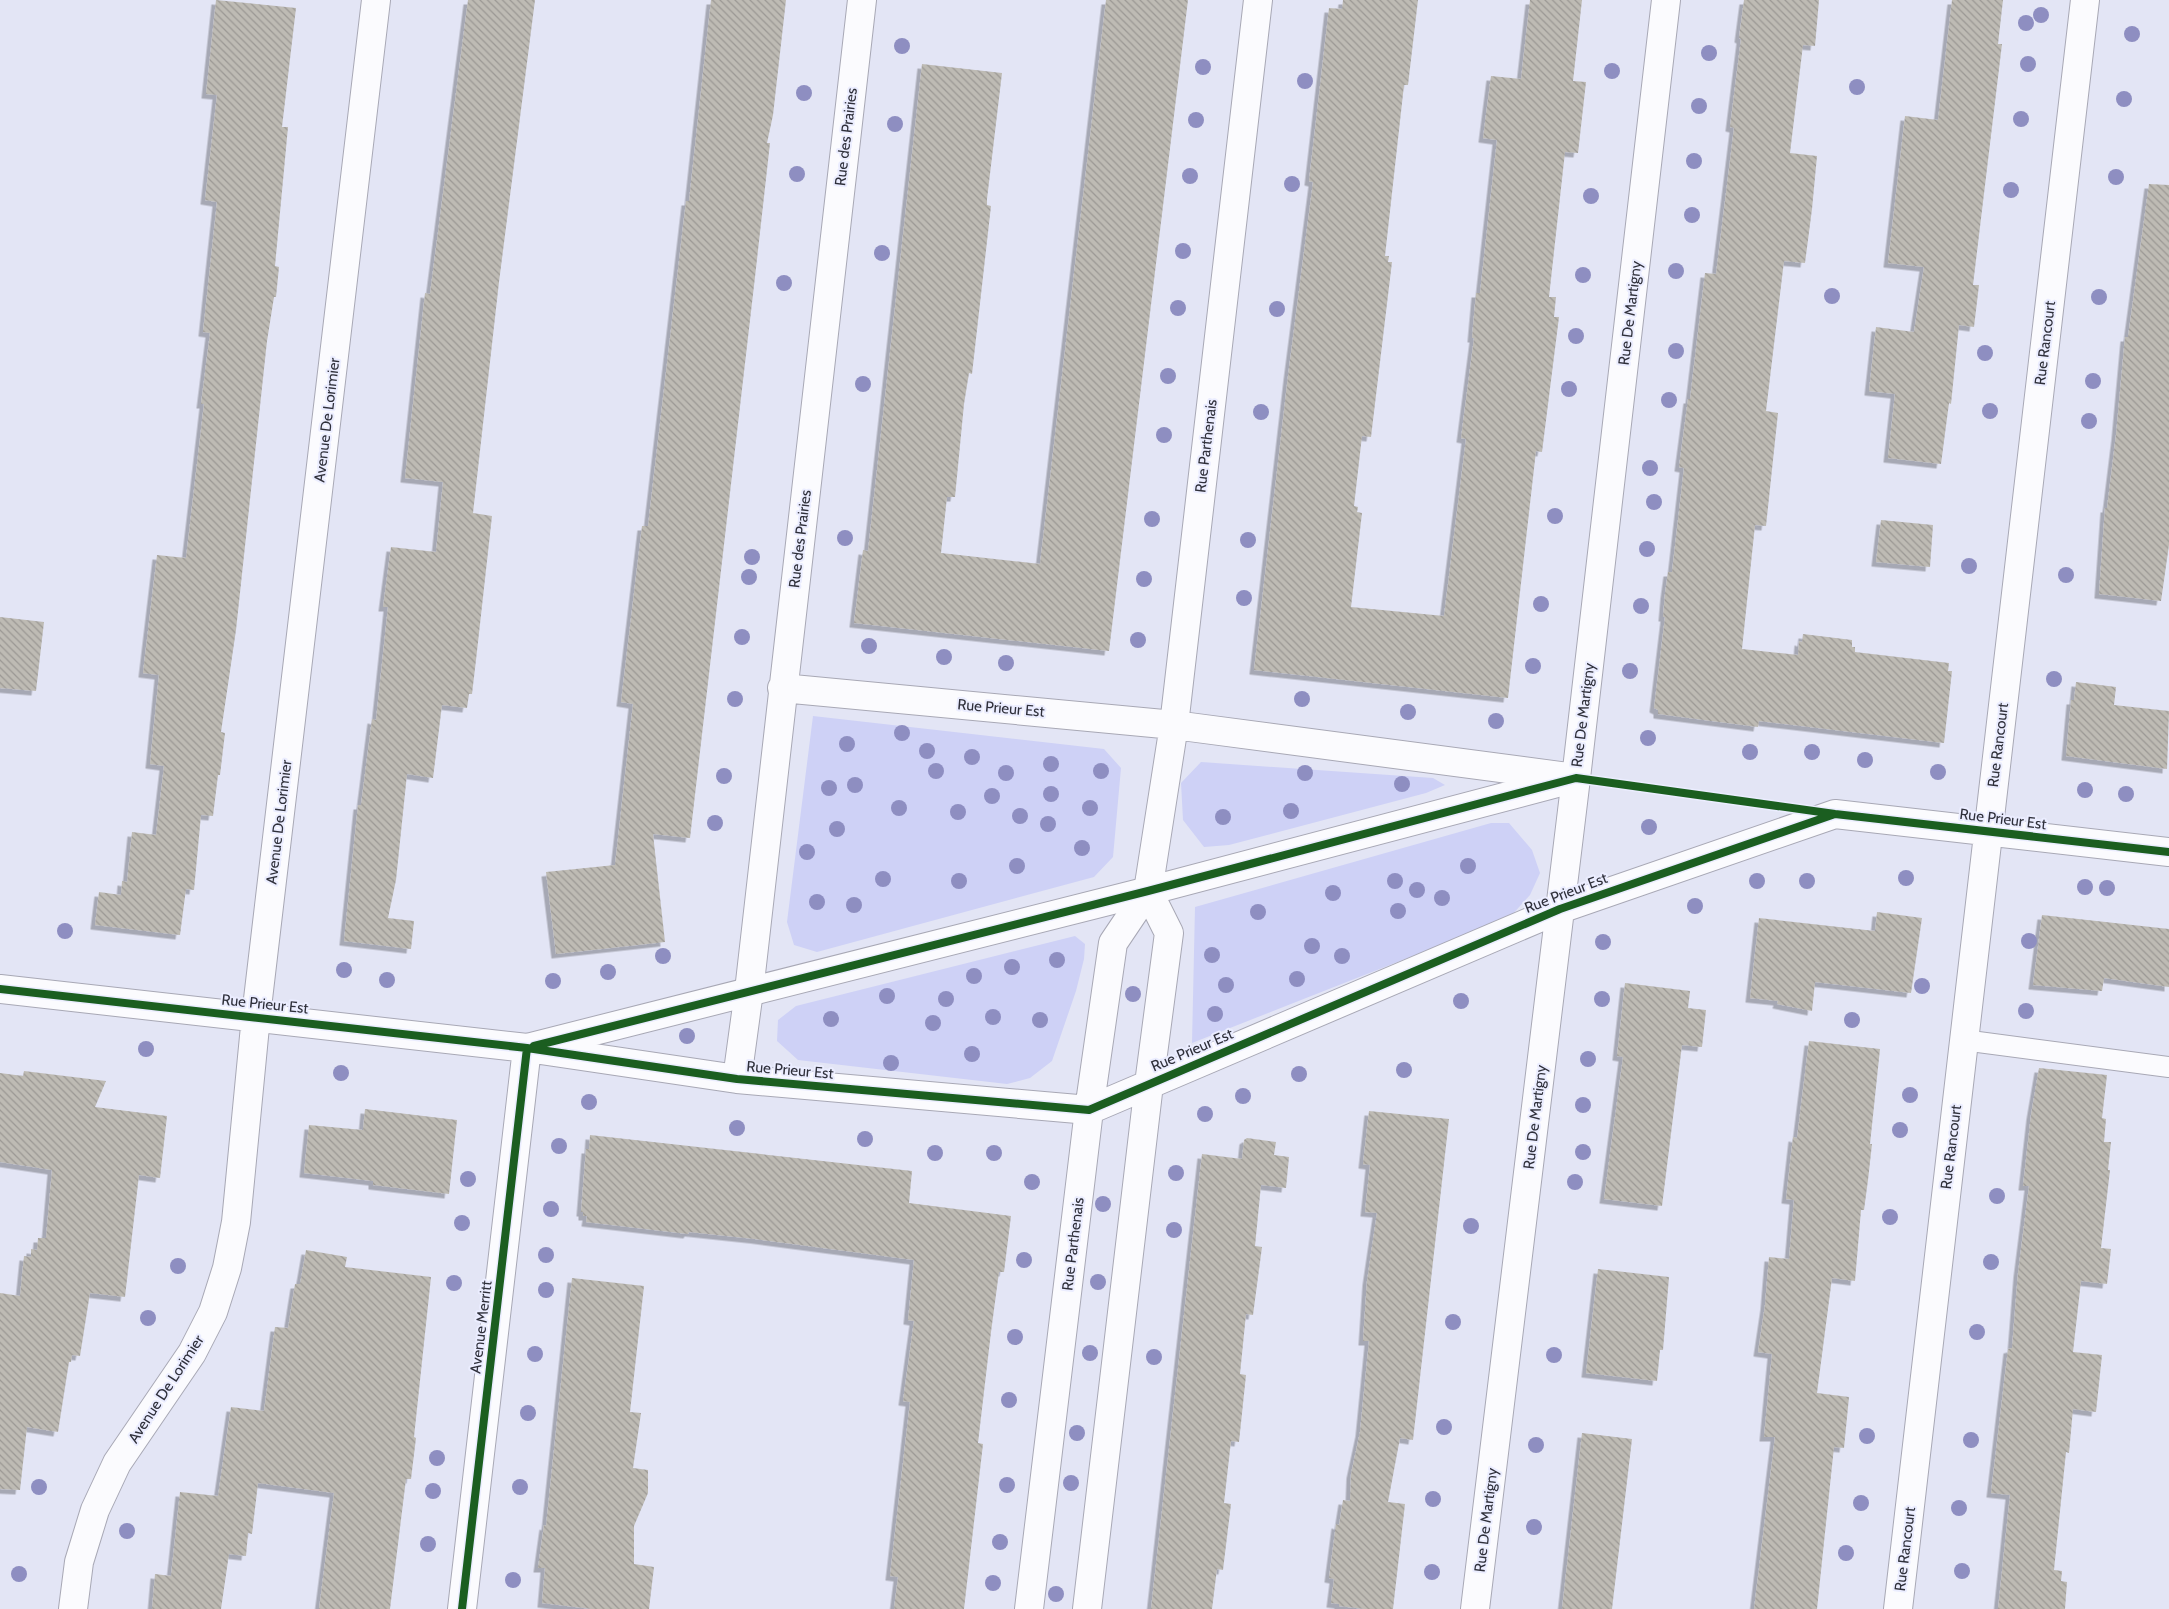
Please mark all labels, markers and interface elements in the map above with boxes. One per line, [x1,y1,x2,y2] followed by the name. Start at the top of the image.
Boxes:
[831,87,861,187] street label: Rue des Prairies
[1615,259,1645,366] street label: Rue De Martigny
[2031,300,2059,386] street label: Rue Rancourt
[310,357,344,483] street label: Avenue De Lorimier
[1191,398,1221,494] street label: Rue Parthenais
[785,489,815,589] street label: Rue des Prairies
[1568,661,1598,768] street label: Rue De Martigny
[957,695,1045,721] street label: Rue Prieur Est
[1984,702,2012,788] street label: Rue Rancourt
[262,759,296,885] street label: Avenue De Lorimier
[1959,805,2047,833] street label: Rue Prieur Est
[1522,869,1610,917] street label: Rue Prieur Est
[221,990,309,1018] street label: Rue Prieur Est
[1148,1025,1236,1075] street label: Rue Prieur Est
[746,1057,834,1083] street label: Rue Prieur Est
[1520,1063,1550,1170] street label: Rue De Martigny
[1937,1104,1965,1190] street label: Rue Rancourt
[1058,1196,1088,1292] street label: Rue Parthenais
[466,1280,496,1374] street label: Avenue Merritt
[124,1331,208,1446] street label: Avenue De Lorimier
[1471,1466,1501,1573] street label: Rue De Martigny
[1891,1506,1919,1592] street label: Rue Rancourt

